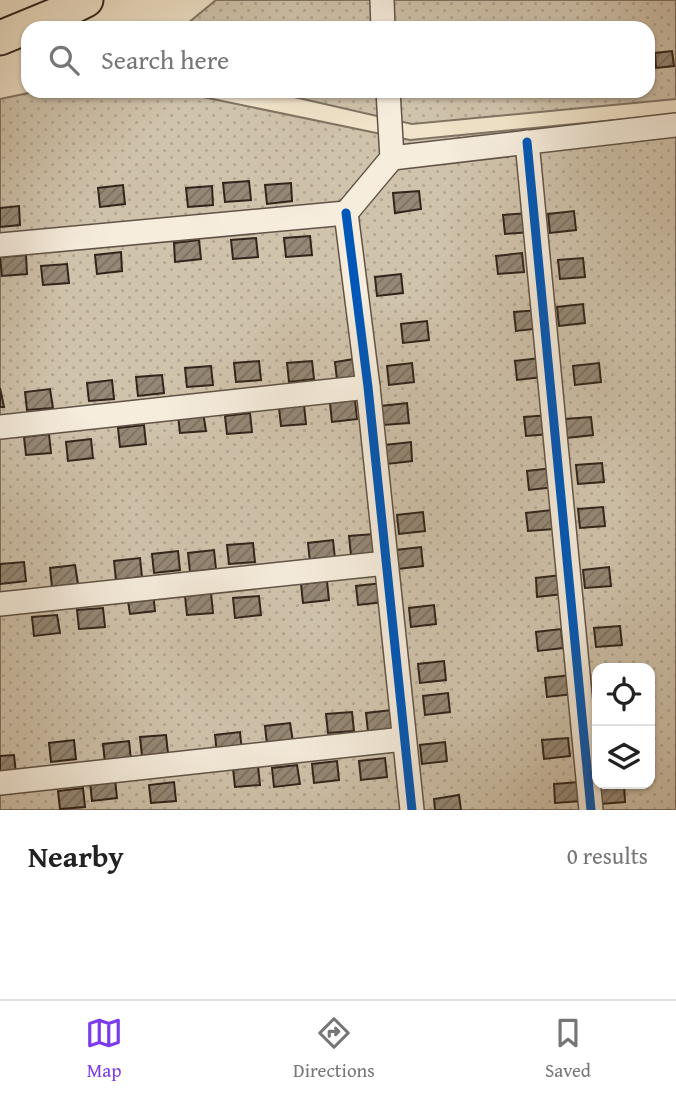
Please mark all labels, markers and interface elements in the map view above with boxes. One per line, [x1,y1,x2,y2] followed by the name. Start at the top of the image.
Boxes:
[21,21,655,98] search box
[101,40,229,79] text: Search here
[45,41,83,79] icon: search
[592,663,655,789] map controls
[592,663,655,726] button: locate
[592,726,655,789] button: layers
[28,834,124,878] text: Nearby
[567,839,648,872] text: 0 results
[85,1014,123,1084] tab: Map
[293,1014,375,1084] tab: Directions
[545,1014,591,1084] tab: Saved

